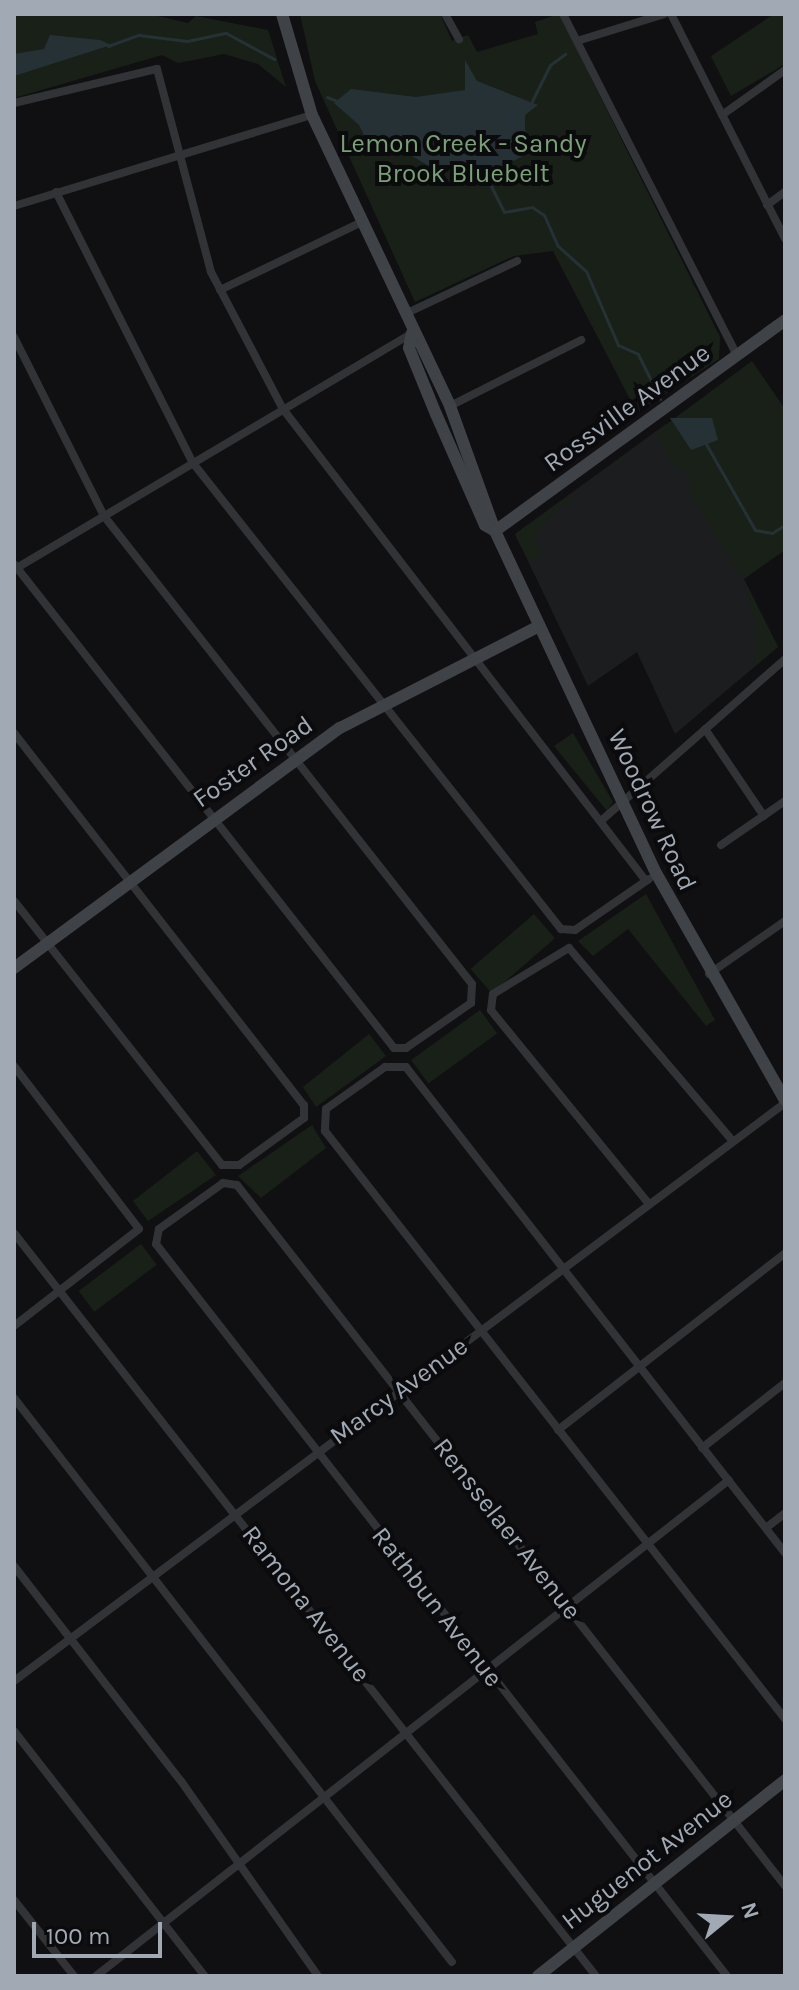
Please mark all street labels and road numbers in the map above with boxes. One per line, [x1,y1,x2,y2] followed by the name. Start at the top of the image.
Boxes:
[538,337,716,479] street label: Rossville Avenue
[187,709,319,815] street label: Foster Road
[601,724,703,896] street label: Woodrow Road
[324,1330,474,1452] street label: Marcy Avenue
[426,1432,588,1626] street label: Rensselaer Avenue
[235,1519,377,1689] street label: Ramona Avenue
[365,1521,509,1693] street label: Rathbun Avenue
[555,1784,739,1936] street label: Huguenot Avenue

